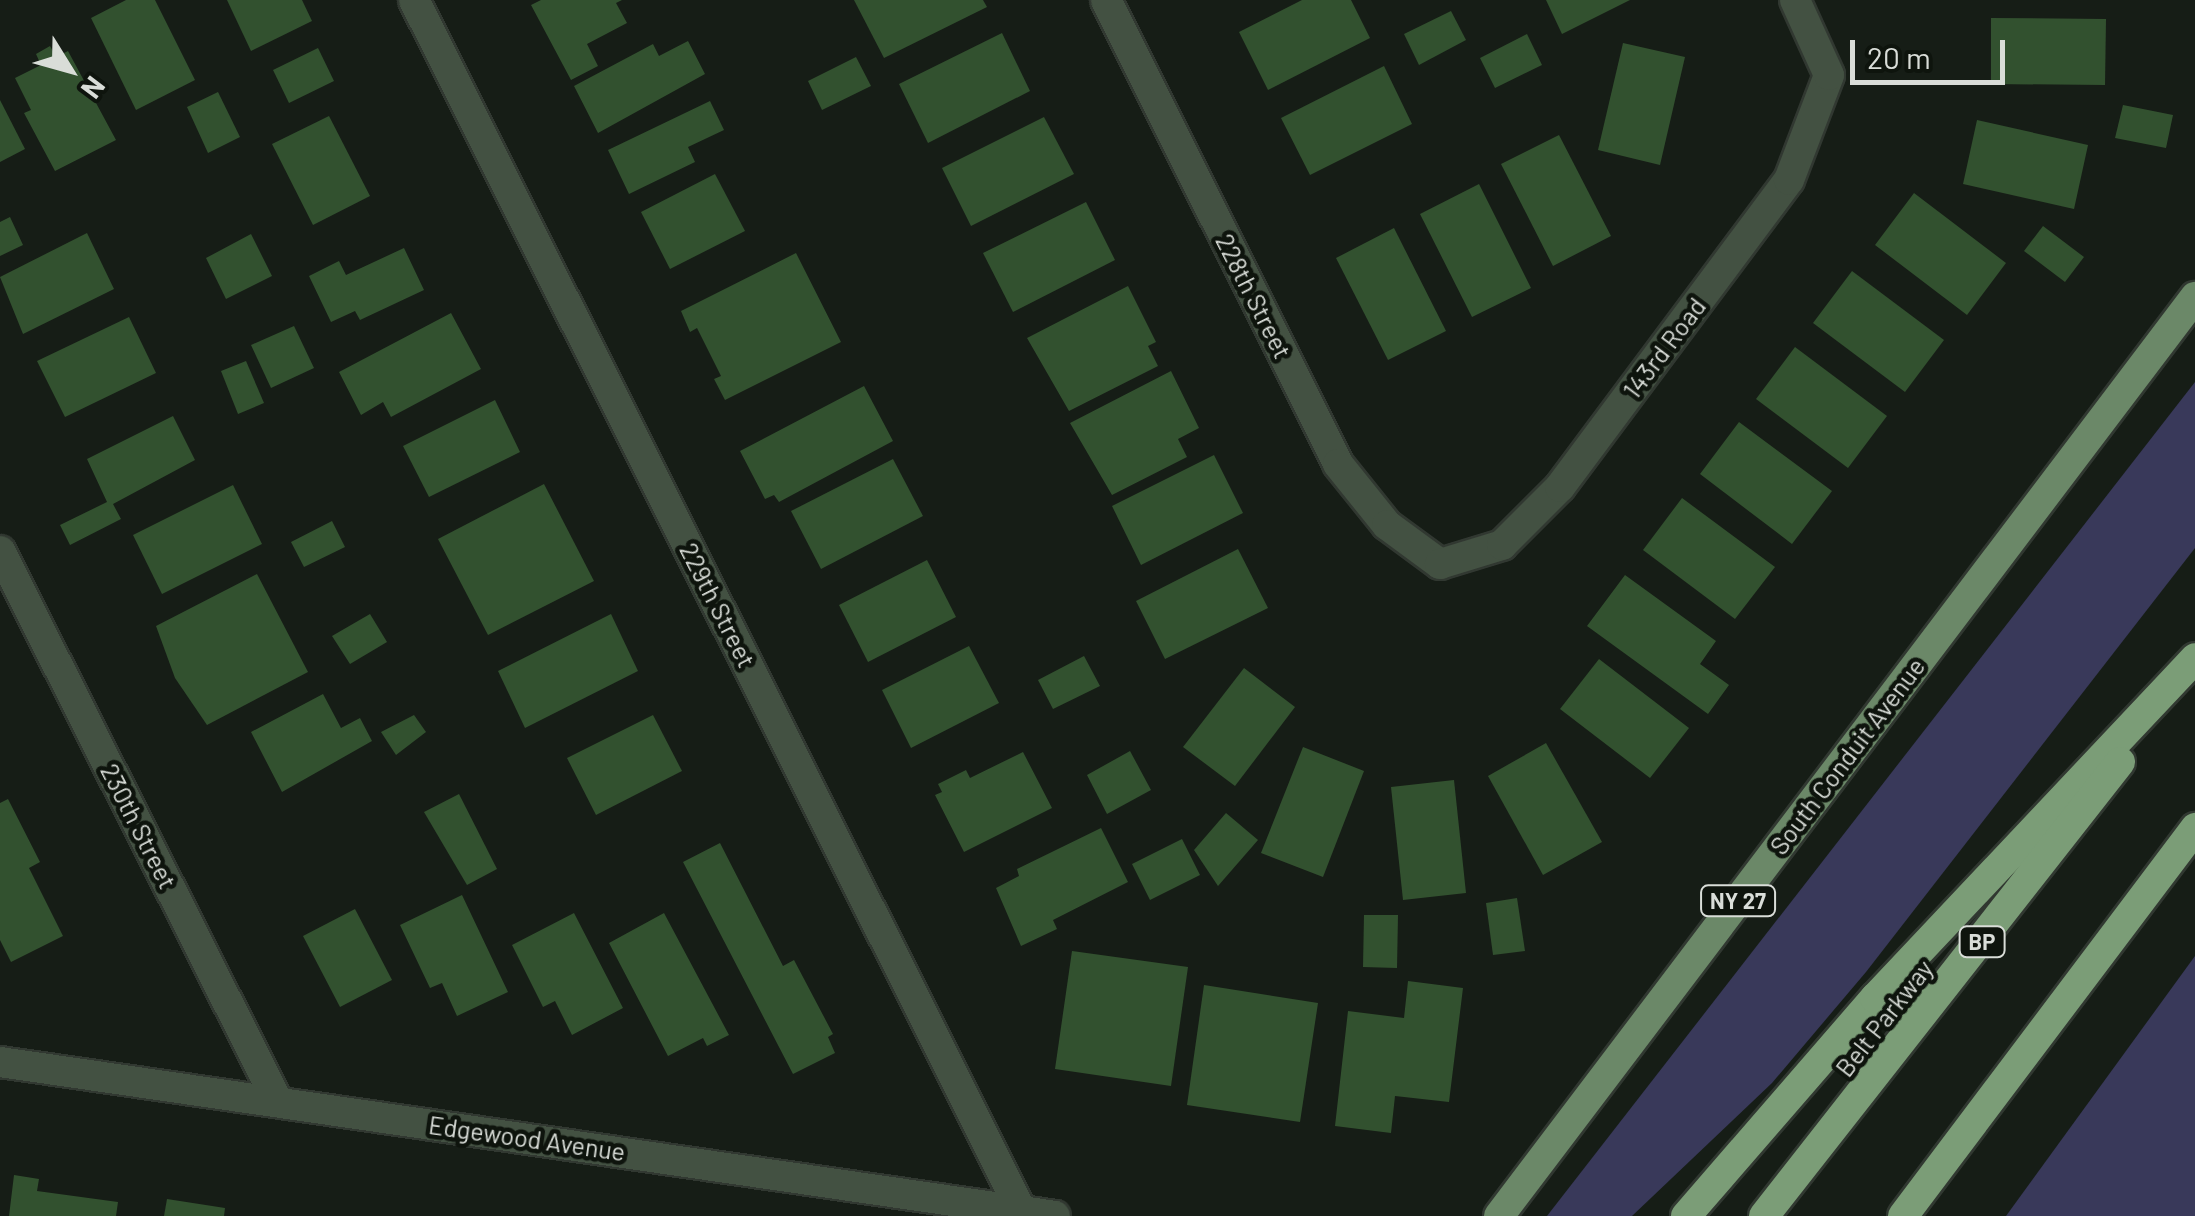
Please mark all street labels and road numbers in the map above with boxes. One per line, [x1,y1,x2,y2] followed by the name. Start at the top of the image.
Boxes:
[1210,229,1298,363] street label: 228th Street
[1616,292,1712,404] street label: 143rd Road
[674,538,762,672] street label: 229th Street
[1763,652,1931,860] street label: South Conduit Avenue
[95,759,183,893] street label: 230th Street
[1698,884,1778,918] road number: NY 27
[1957,925,2007,959] road number: BP
[1829,954,1939,1082] street label: Belt Parkway
[427,1109,627,1167] street label: Edgewood Avenue

